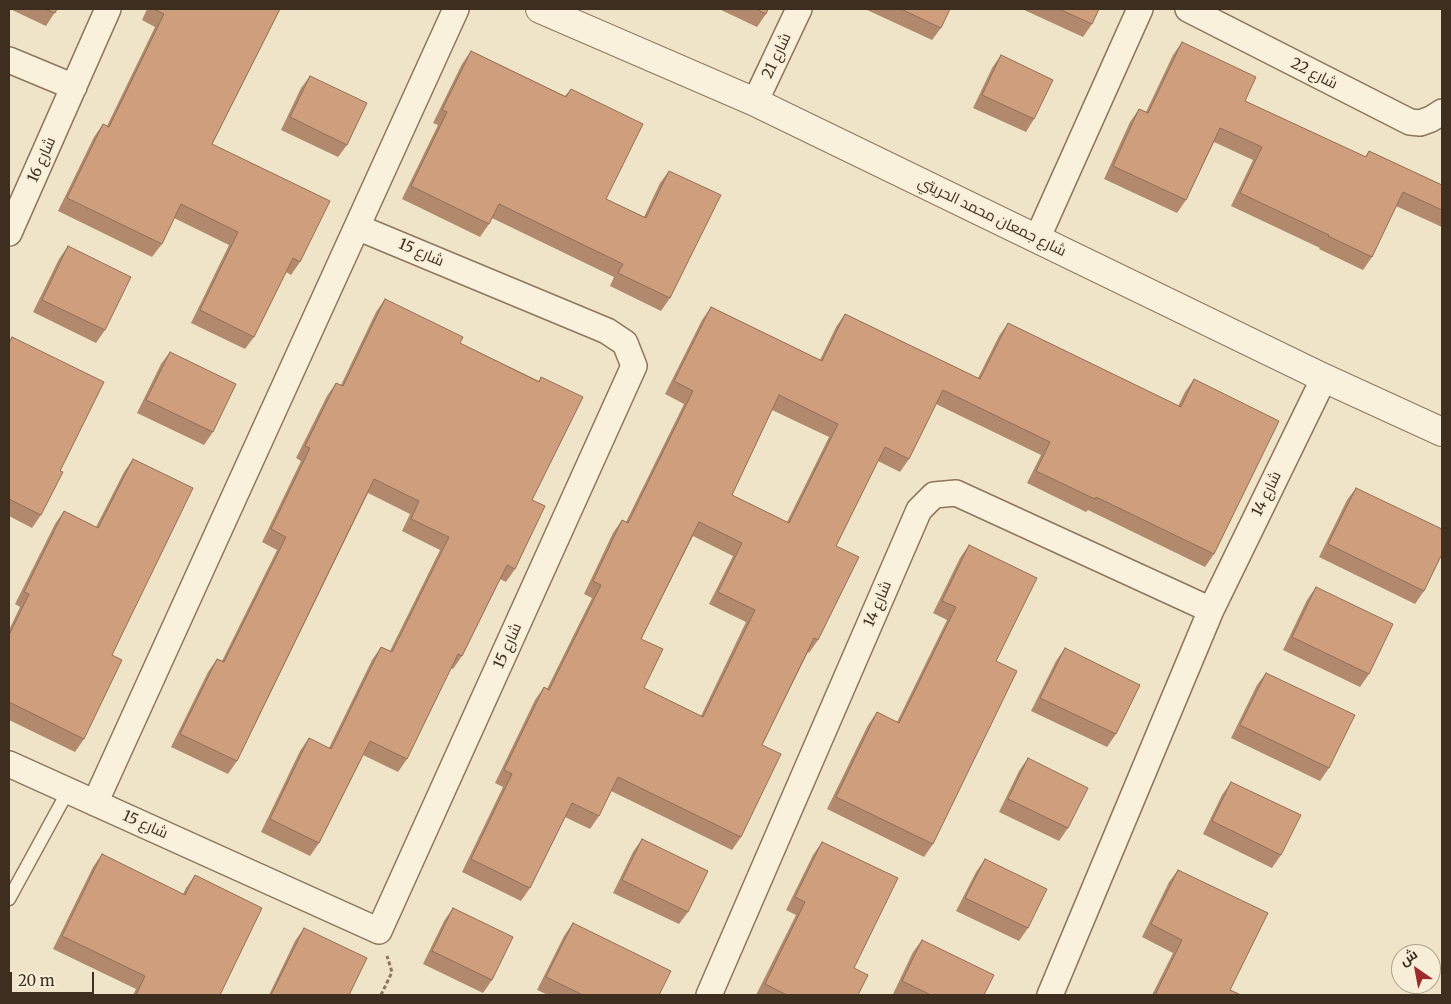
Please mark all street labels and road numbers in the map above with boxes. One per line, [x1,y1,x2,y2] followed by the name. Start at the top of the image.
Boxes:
[759,31,795,81] street label: شارع 21
[1288,55,1340,93] street label: شارع 22
[24,134,60,186] street label: شارع 16
[915,173,1069,261] street label: شارع جمعان محمد الحريتي
[396,235,446,271] street label: شارع 15
[1248,469,1286,519] street label: شارع 14
[860,578,896,630] street label: شارع 14
[490,621,526,671] street label: شارع 15
[120,807,170,843] street label: شارع 15

